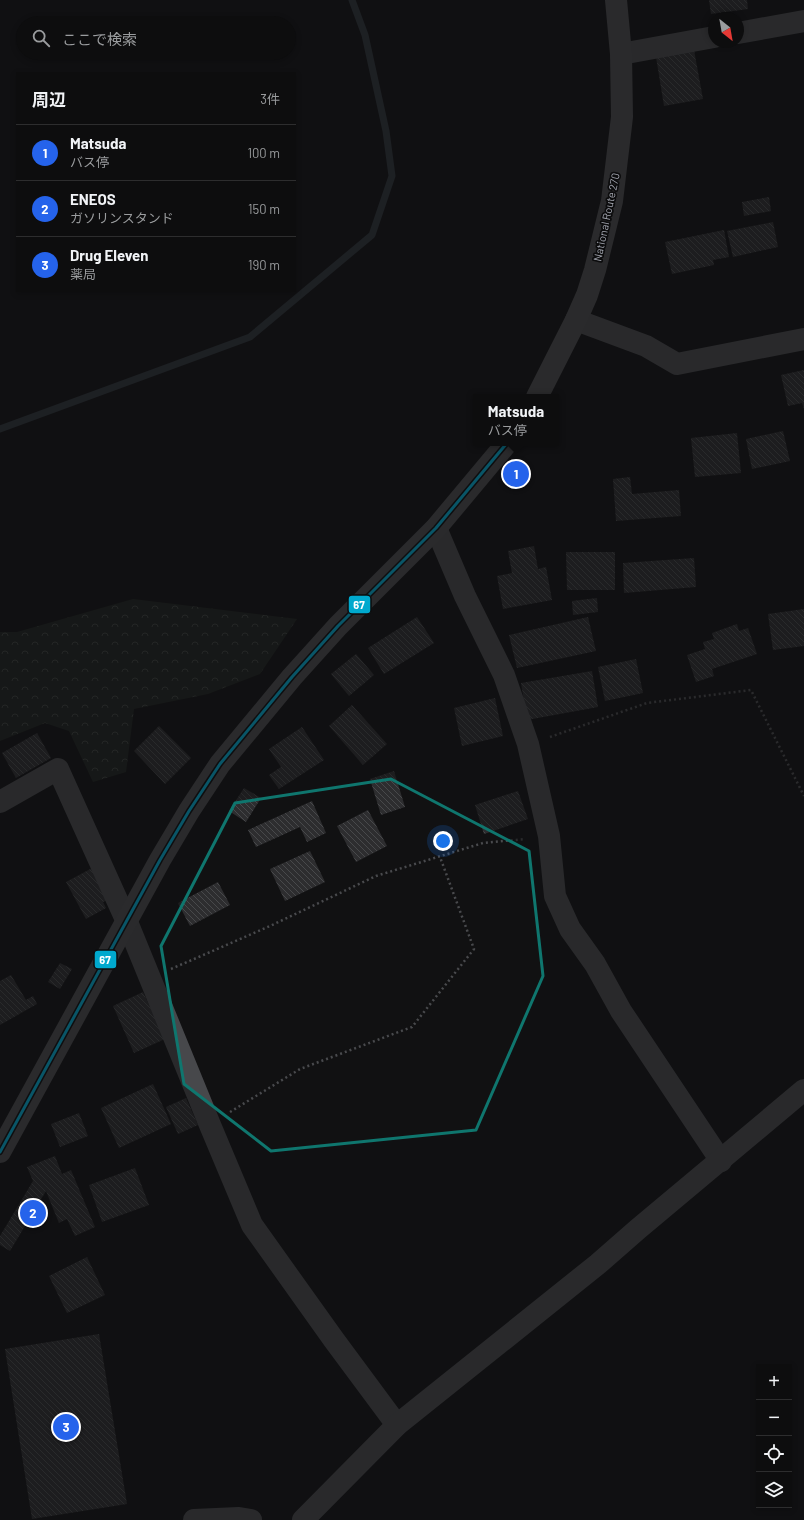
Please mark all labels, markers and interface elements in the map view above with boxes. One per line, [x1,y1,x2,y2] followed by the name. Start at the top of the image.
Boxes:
[708,12,744,48] north arrow
[16,16,296,60] search box
[30,27,52,49] icon: search
[62,30,137,48] text: ここで検索
[32,89,66,109] text: 周辺
[260,91,280,107] text: 3件
[70,134,126,152] text: Matsuda
[43,145,47,161] text: 1
[247,145,280,161] text: 100 m
[70,154,109,170] text: バス停
[590,172,622,262] street label: National Route 270
[70,190,116,208] text: ENEOS
[41,201,49,217] text: 2
[248,201,280,217] text: 150 m
[70,210,174,226] text: ガソリンスタンド
[70,246,148,264] text: Drug Eleven
[41,257,49,273] text: 3
[248,257,280,273] text: 190 m
[70,266,96,282] text: 薬局
[473,394,559,446] popup
[488,402,544,420] text: Matsuda
[488,422,527,438] text: バス停
[503,459,529,489] pin: 1
[348,595,371,614] line badge: 67
[353,598,365,611] text: 67
[433,831,453,851] your location
[94,950,117,969] line badge: 67
[99,953,111,966] text: 67
[20,1198,46,1228] pin: 2
[756,1364,792,1508] map controls
[756,1364,792,1400] button: +
[756,1400,792,1436] button: −
[53,1412,79,1442] pin: 3
[756,1436,792,1472] button: locate
[756,1472,792,1508] button: layers

